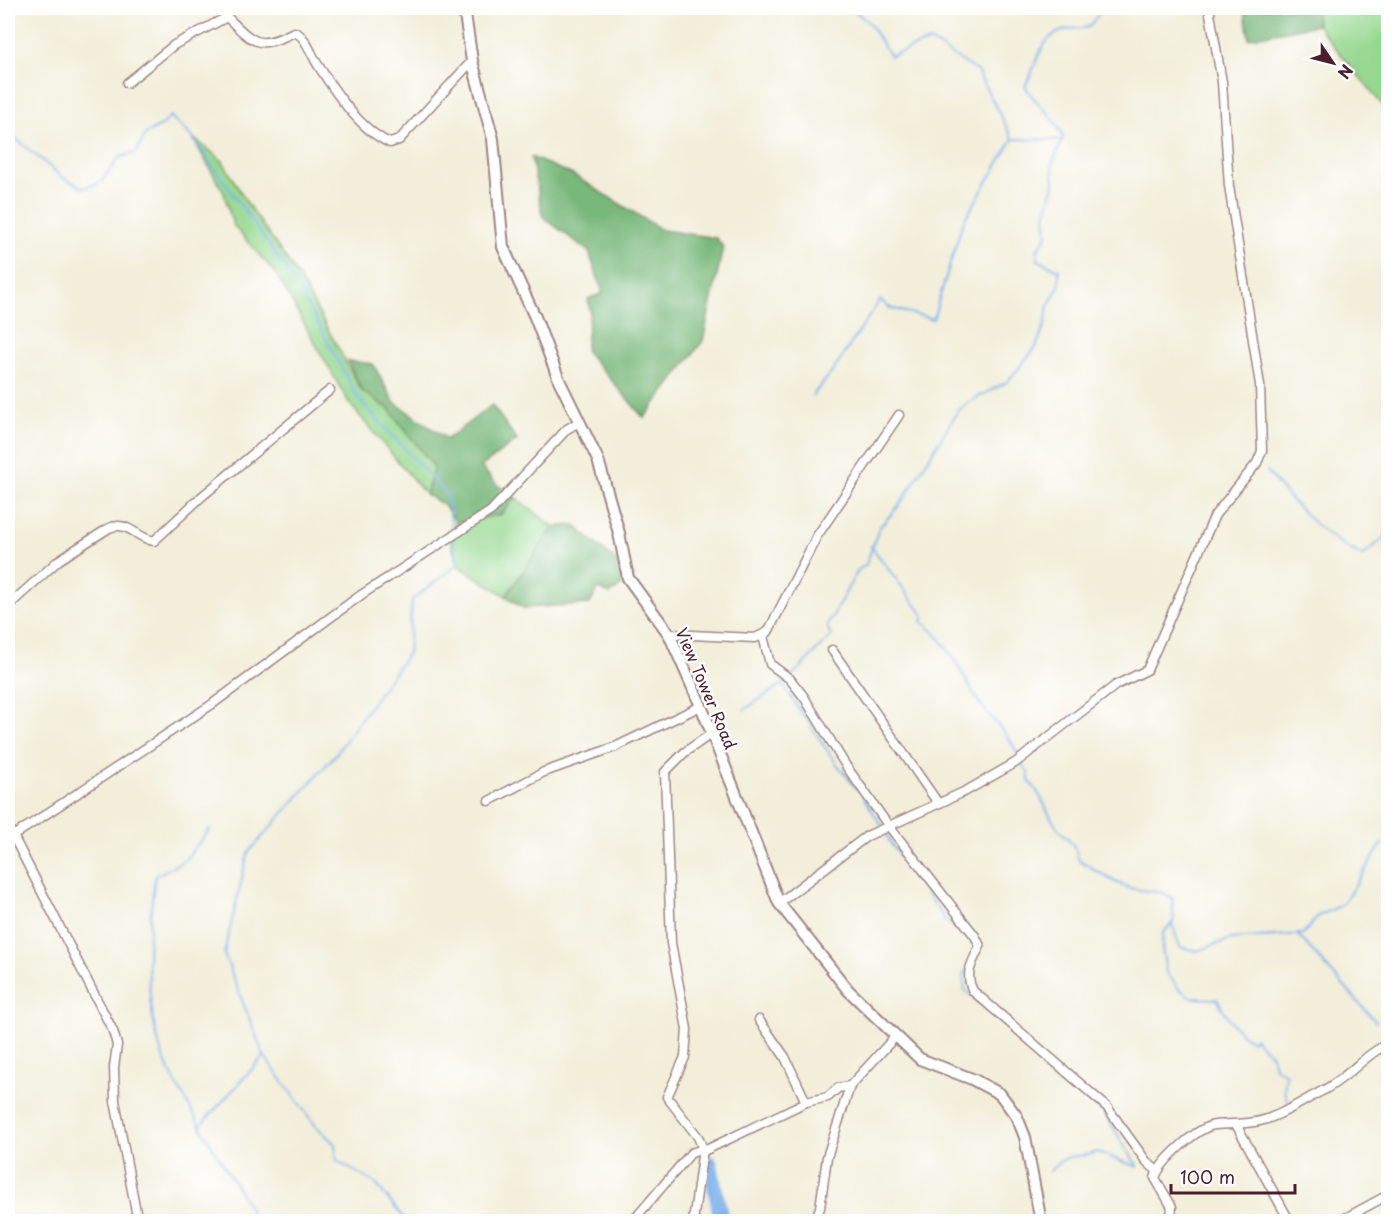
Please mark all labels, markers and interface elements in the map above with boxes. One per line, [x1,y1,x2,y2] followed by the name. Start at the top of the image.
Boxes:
[1303,33,1363,93] north arrow
[1333,60,1360,84] text: N
[671,623,743,753] street label: View Tower Road
[1171,1157,1296,1195] scale bar
[1180,1163,1235,1190] text: 100 m

